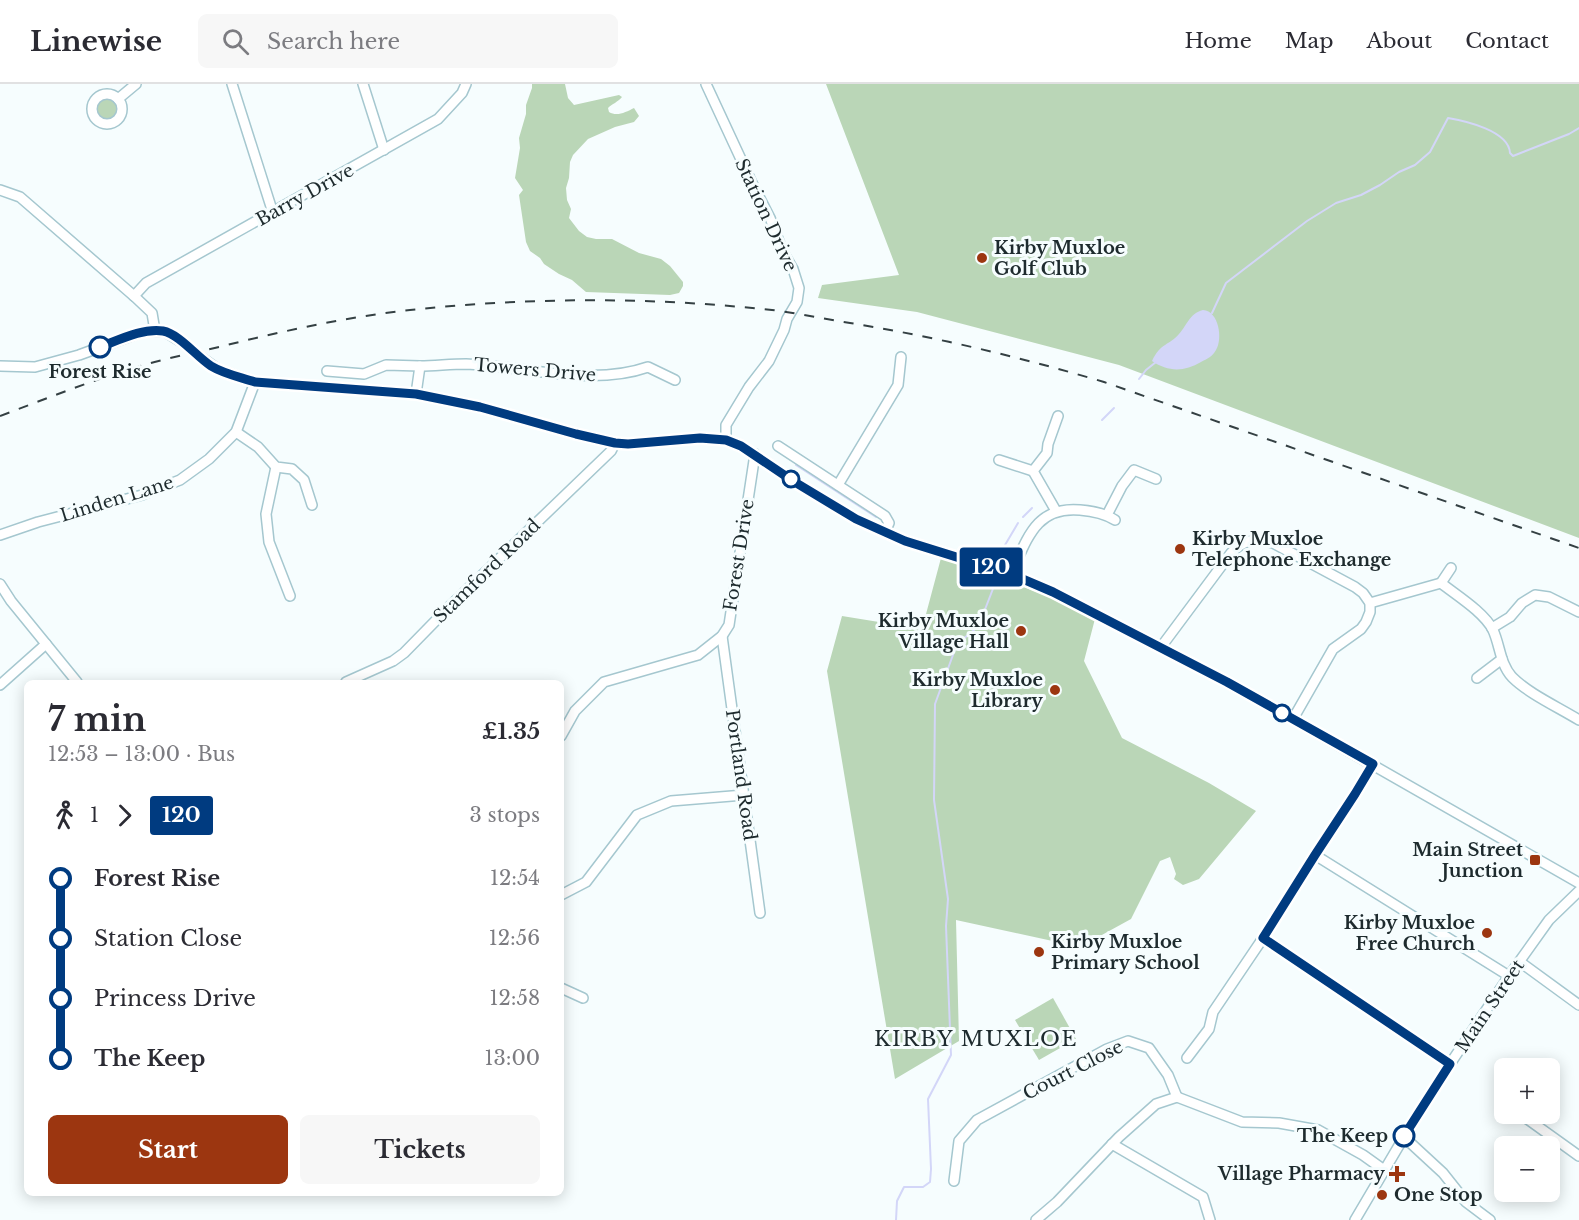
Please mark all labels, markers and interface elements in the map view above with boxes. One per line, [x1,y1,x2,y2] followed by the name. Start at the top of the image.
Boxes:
[198,14,618,68] search box
[30,24,162,59] text: Linewise
[219,25,252,58] icon: search
[267,28,400,55] text: Search here
[1185,28,1252,54] text: Home
[1285,28,1333,54] text: Map
[1366,28,1432,54] text: About
[1465,28,1549,54] text: Contact
[730,155,802,275] street label: Station Drive
[252,159,358,231] street label: Barry Drive
[994,237,1125,280] place label: Kirby Muxloe Golf Club
[975,251,989,265] marker: Kirby Muxloe Golf Club
[89,336,111,358] marker: Forest Rise
[473,354,597,386] street label: Towers Drive
[48,361,152,383] place label: Forest Rise
[782,470,800,488] unlabelled marker
[58,471,176,527] street label: Linden Lane
[719,497,759,613] street label: Forest Drive
[429,514,545,628] street label: Stamford Road
[1192,528,1391,571] place label: Kirby Muxloe Telephone Exchange
[1173,542,1187,556] marker: Kirby Muxloe Telephone Exchange
[956,548,1026,586] line badge: 120
[972,554,1010,580] text: 120
[878,610,1010,653] place label: Kirby Muxloe Village Hall
[1014,624,1028,638] marker: Kirby Muxloe Village Hall
[912,669,1043,712] place label: Kirby Muxloe Library
[1048,683,1062,697] marker: Kirby Muxloe Library
[48,699,146,740] text: 7 min
[1273,704,1291,722] unlabelled marker
[721,708,761,842] street label: Portland Road
[482,718,540,745] text: £1.35
[48,742,235,766] text: 12:53 – 13:00 · Bus
[48,799,81,832] icon: walk
[108,799,141,832] icon: forward
[162,802,201,828] text: 120
[90,803,99,827] text: 1
[470,803,540,827] text: 3 stops
[1412,839,1523,882] place label: Main Street Junction
[1528,853,1542,867] marker: Main Street Junction
[94,865,220,892] text: Forest Rise
[490,866,540,890] text: 12:54
[1344,912,1475,955] place label: Kirby Muxloe Free Church
[94,925,242,952] text: Station Close
[489,926,540,950] text: 12:56
[1480,926,1494,940] marker: Kirby Muxloe Free Church
[1051,931,1200,974] place label: Kirby Muxloe Primary School
[1032,945,1046,959] marker: Kirby Muxloe Primary School
[1451,955,1529,1057] street label: Main Street
[94,985,256,1012] text: Princess Drive
[490,986,540,1010] text: 12:58
[874,1026,1078,1052] district label: KIRBY MUXLOE
[1019,1035,1127,1105] street label: Court Close
[94,1045,205,1072] text: The Keep
[485,1046,540,1070] text: 13:00
[1494,1058,1560,1202] map controls
[1494,1058,1560,1124] button: +
[48,1115,288,1184] button: Start
[300,1115,540,1184] button: Tickets
[1297,1125,1388,1147] place label: The Keep
[1393,1125,1415,1147] marker: The Keep
[1494,1136,1560,1202] button: −
[1217,1163,1385,1185] place label: Village Pharmacy
[1390,1167,1404,1181] marker: Village Pharmacy
[1394,1184,1483,1206] place label: One Stop
[1375,1188,1389,1202] marker: One Stop

